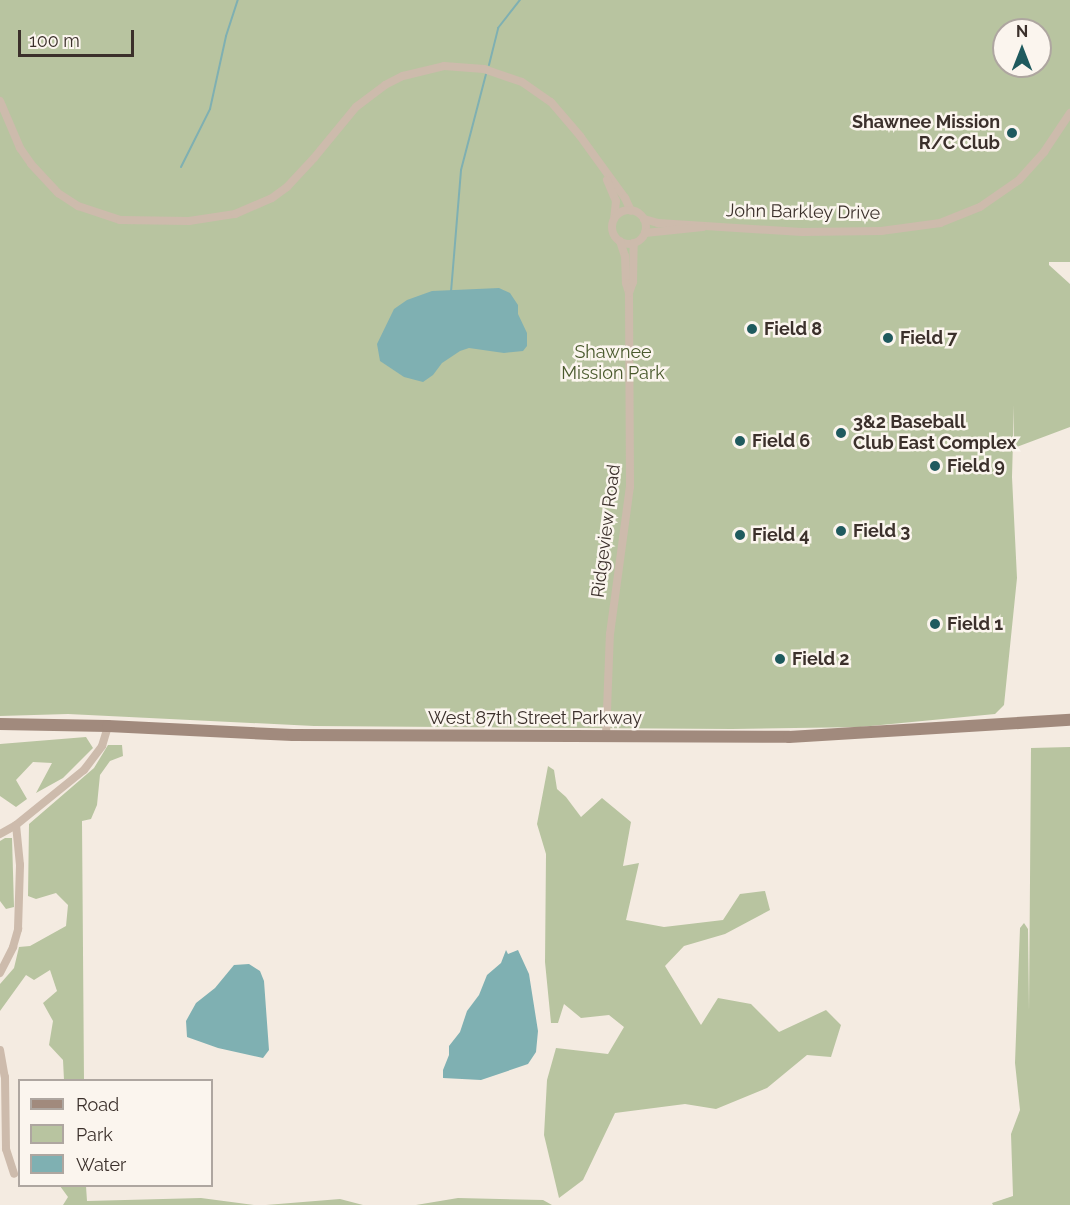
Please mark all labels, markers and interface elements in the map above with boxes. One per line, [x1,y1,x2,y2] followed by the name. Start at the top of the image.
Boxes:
[21,18,136,56] scale bar
[992,18,1052,78] north arrow
[1016,22,1028,41] text: N
[29,30,80,51] text: 100 m
[852,112,1000,154] place label: Shawnee Mission R/C Club
[1005,126,1019,140] marker: Shawnee Mission R/C Club
[725,200,881,224] street label: John Barkley Drive
[764,318,822,340] place label: Field 8
[745,322,759,336] marker: Field 8
[900,327,957,349] place label: Field 7
[881,331,895,345] marker: Field 7
[561,342,665,385] park label: Shawnee Mission Park
[853,412,1016,454] place label: 3&2 Baseball Club East Complex
[834,426,848,440] marker: 3&2 Baseball Club East Complex
[752,430,810,452] place label: Field 6
[733,434,747,448] marker: Field 6
[947,455,1005,477] place label: Field 9
[928,459,942,473] marker: Field 9
[587,463,625,599] street label: Ridgeview Road
[853,520,910,542] place label: Field 3
[752,524,810,546] place label: Field 4
[834,524,848,538] marker: Field 3
[733,528,747,542] marker: Field 4
[947,613,1003,635] place label: Field 1
[928,617,942,631] marker: Field 1
[792,648,849,670] place label: Field 2
[773,652,787,666] marker: Field 2
[428,707,642,729] street label: West 87th Street Parkway
[18,1079,213,1187] legend
[76,1094,119,1115] text: Road
[76,1124,113,1145] text: Park
[76,1154,126,1175] text: Water

